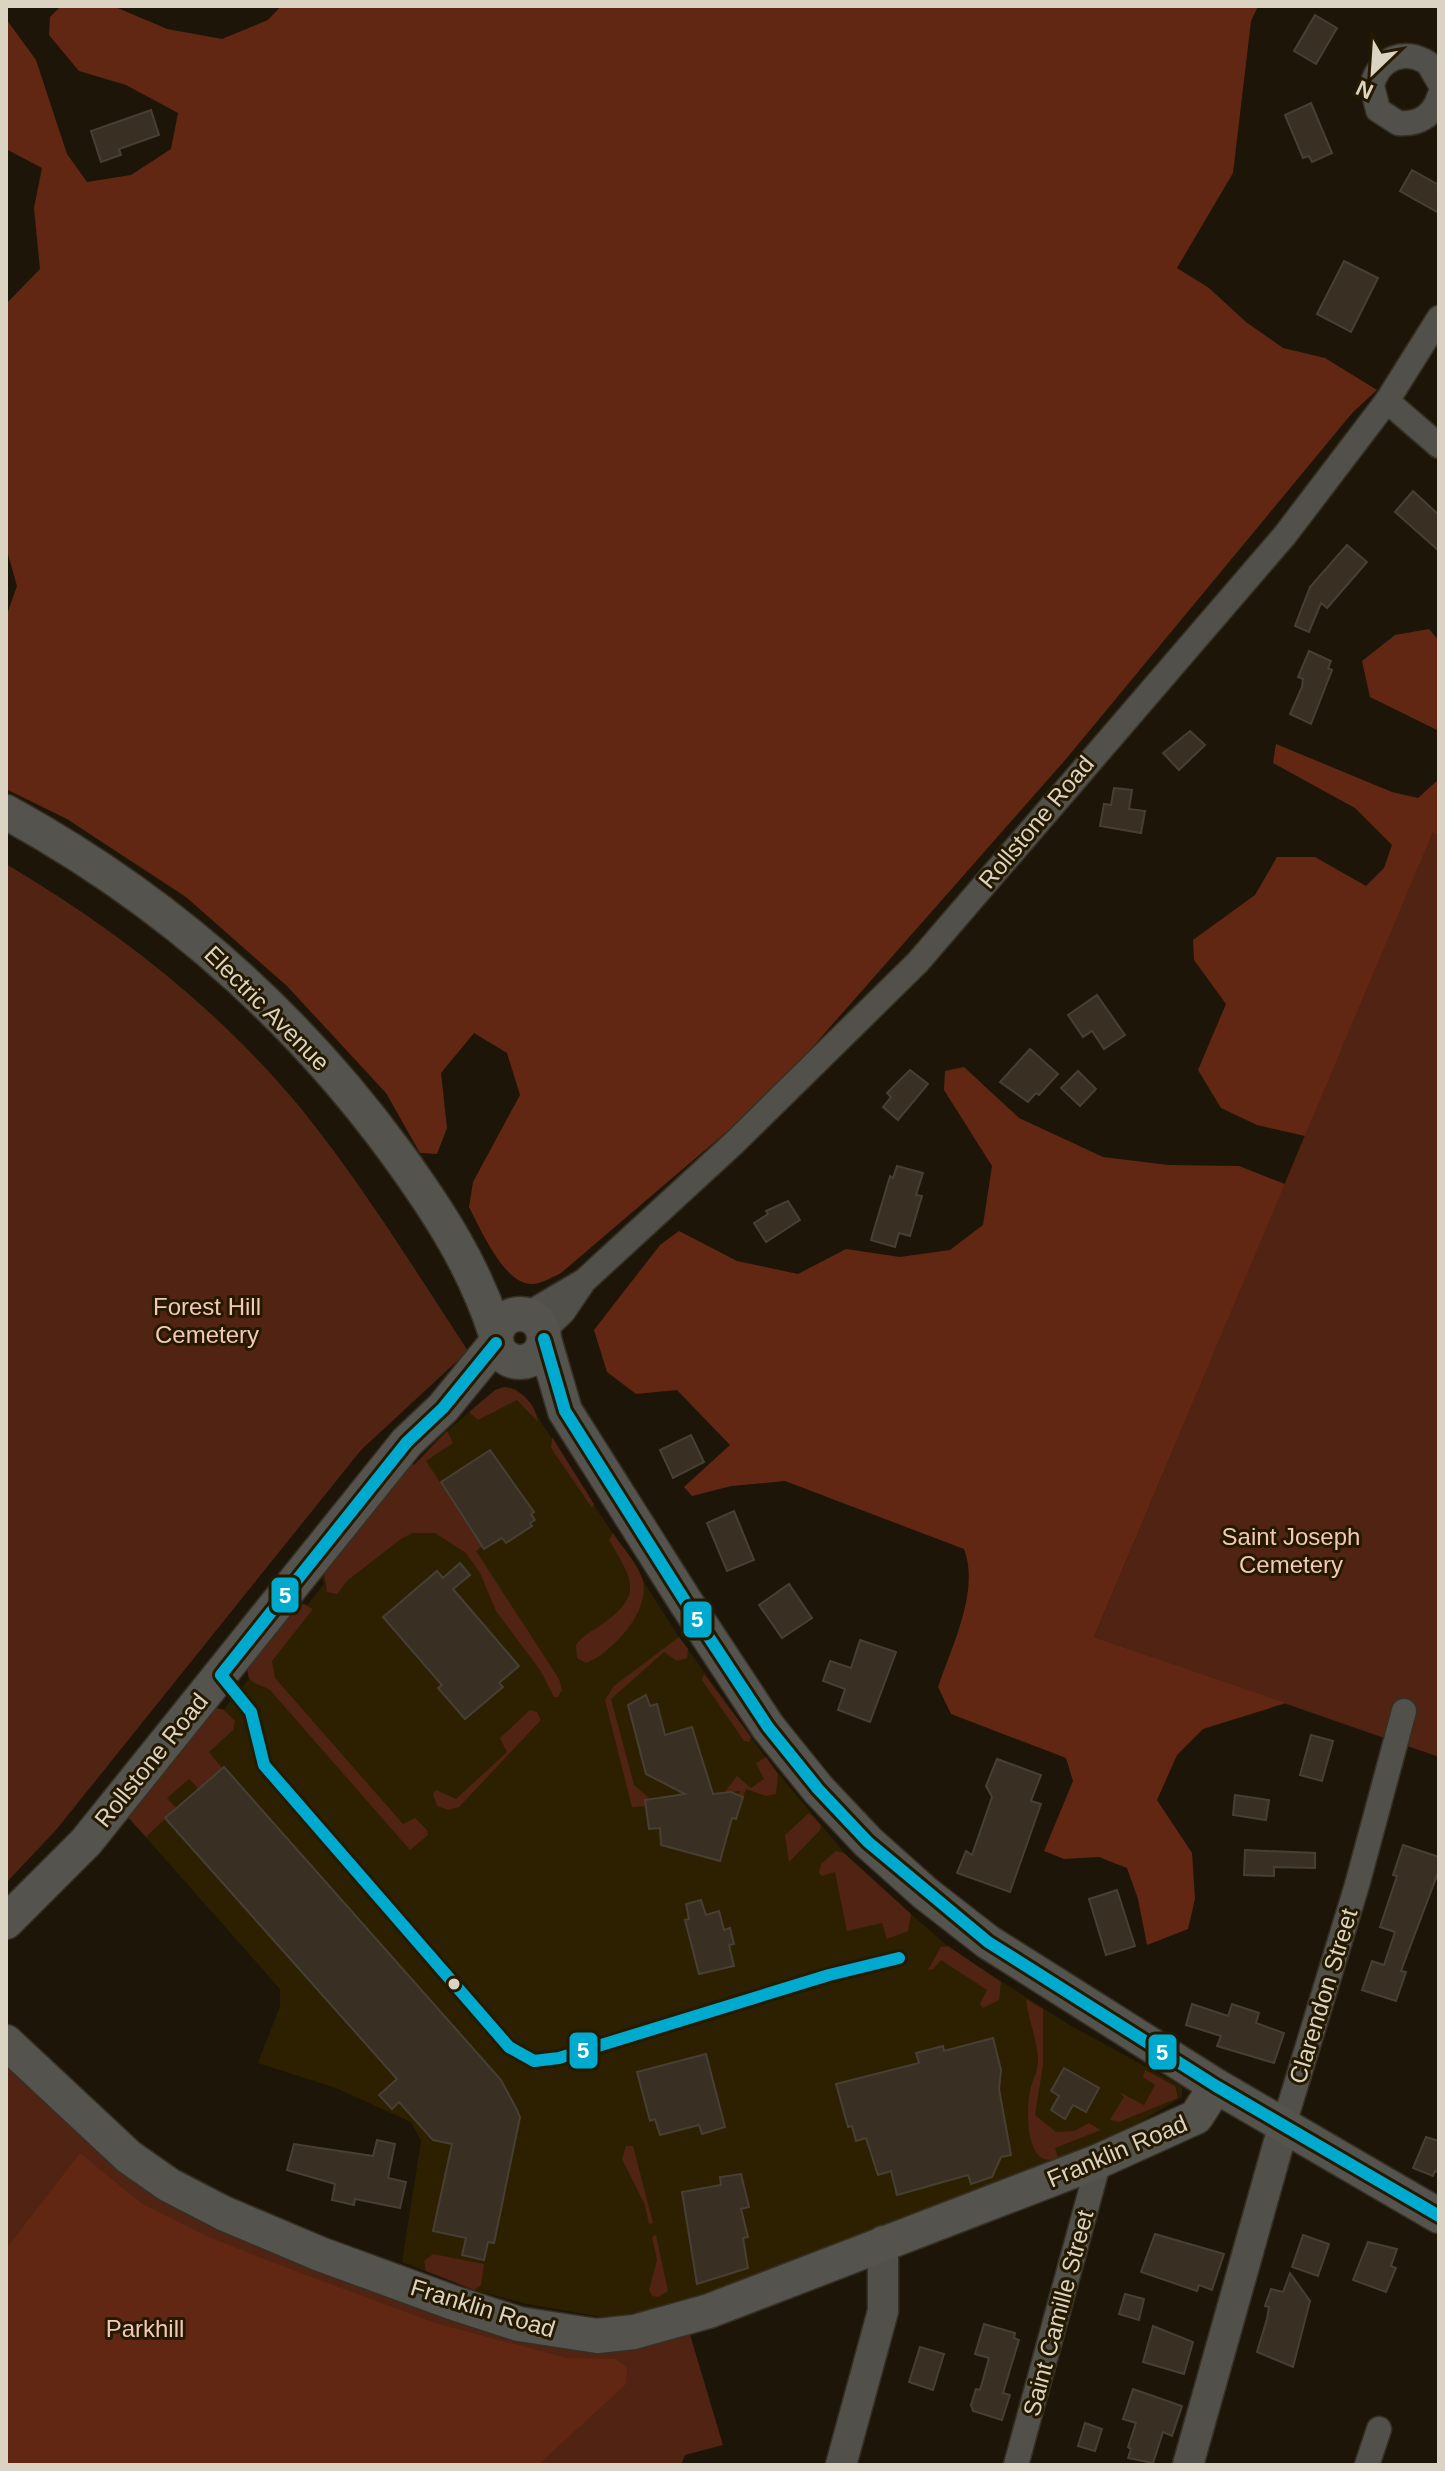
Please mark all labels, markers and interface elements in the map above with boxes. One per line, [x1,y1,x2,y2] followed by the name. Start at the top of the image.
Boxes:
[1333,32,1413,112] north arrow
[1352,75,1377,104] text: N
[973,750,1099,894] street label: Rollstone Road
[199,940,335,1076] street label: Electric Avenue
[153,1293,261,1348] park label: Forest Hill Cemetery
[1222,1523,1360,1578] park label: Saint Joseph Cemetery
[270,1576,300,1614] line badge: 5
[279,1583,291,1608] text: 5
[682,1600,713,1639] line badge: 5
[691,1607,703,1632] text: 5
[89,1688,213,1832] street label: Rollstone Road
[1284,1905,1363,2087] street label: Clarendon Street
[446,1976,462,1992] unlabelled marker
[568,2031,599,2070] line badge: 5
[1147,2033,1178,2071] line badge: 5
[577,2038,589,2063] text: 5
[1156,2040,1168,2065] text: 5
[1043,2109,1191,2193] street label: Franklin Road
[1018,2207,1099,2419] street label: Saint Camille Street
[408,2273,558,2343] street label: Franklin Road
[106,2315,184,2342] park label: Parkhill

